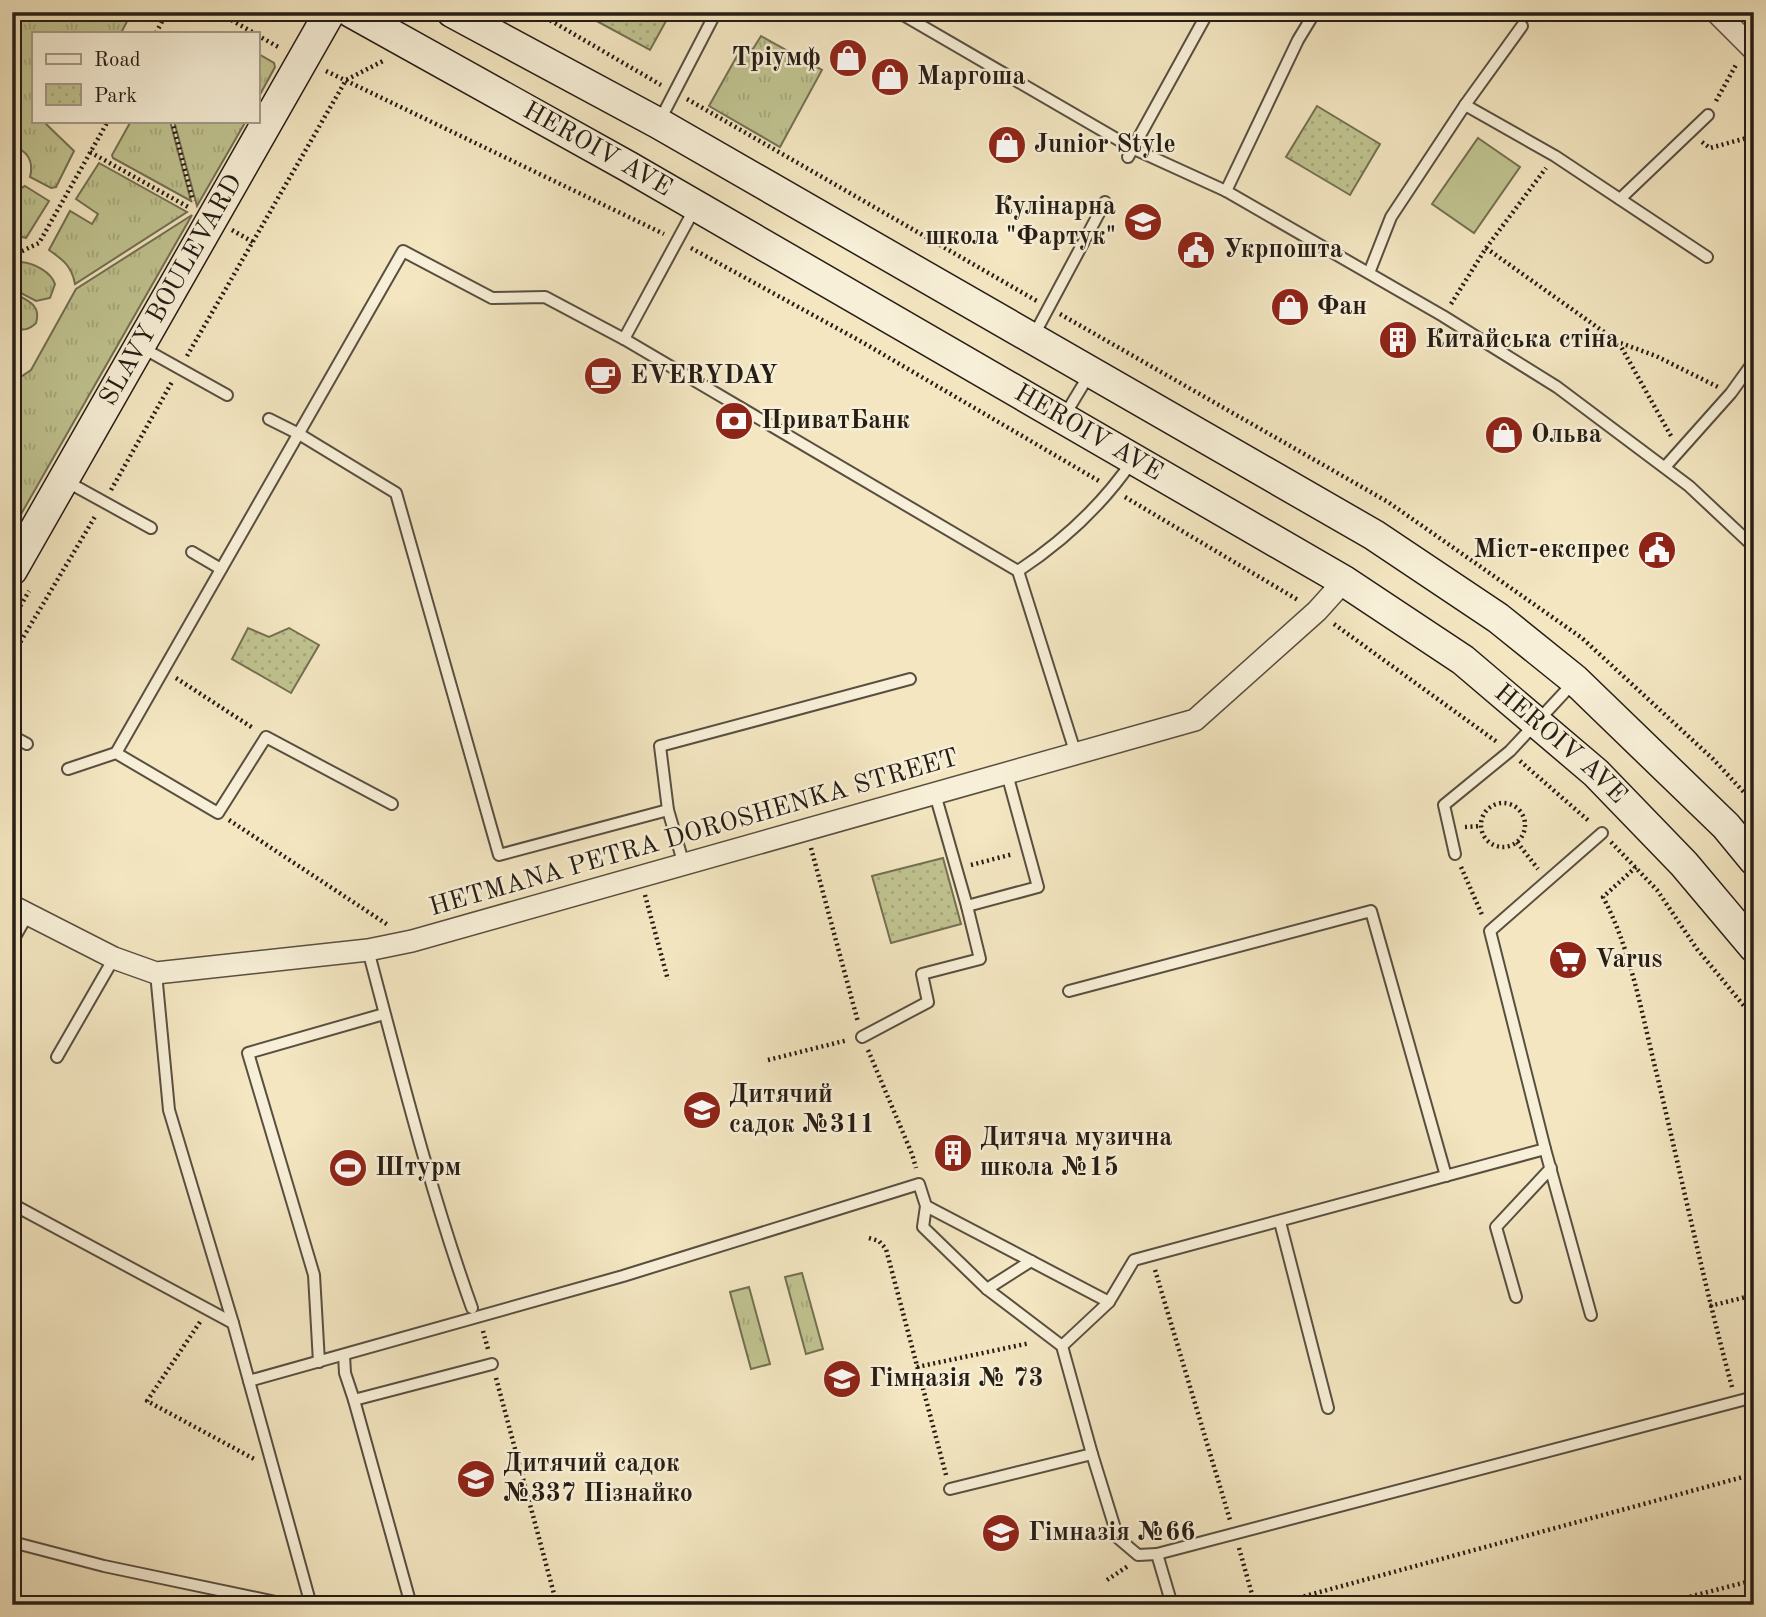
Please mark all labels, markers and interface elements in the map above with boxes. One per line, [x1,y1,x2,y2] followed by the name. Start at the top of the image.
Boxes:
[32,32,259,122] legend
[827,37,869,79] shop icon: Тріумф
[732,45,821,72] place label: Тріумф
[94,50,141,71] text: Road
[869,56,911,98] shop icon: Маргоша
[917,64,1026,90] place label: Маргоша
[94,86,137,107] text: Park
[518,97,676,202] street label: HEROIV AVE
[986,124,1028,166] shop icon: Junior Style
[1034,132,1176,158] place label: Junior Style
[95,170,248,410] street label: SLAVY BOULEVARD
[925,194,1116,250] place label: Кулінарна школа "Фартук"
[1122,201,1164,243] school or university icon: Кулінарна школа "Фартук"
[1175,229,1217,271] public building icon: Укрпошта
[1223,237,1343,263] place label: Укрпошта
[1269,286,1311,328] shop icon: Фан
[1317,294,1367,320] place label: Фан
[1377,319,1419,361] building icon: Китайська стіна
[1425,327,1619,353] place label: Китайська стіна
[582,355,624,397] cafe icon: EVERYDAY
[630,363,778,389] place label: EVERYDAY
[1010,380,1167,486] street label: HEROIV AVE
[713,400,755,442] bank icon: ПриватБанк
[761,408,910,434] place label: ПриватБанк
[1483,414,1525,456] shop icon: Ольва
[1531,422,1602,448] place label: Ольва
[1636,529,1678,571] public building icon: Міст-експрес
[1473,537,1630,563] place label: Міст-експрес
[1489,679,1631,809] street label: HEROIV AVE
[426,745,962,921] street label: HETMANA PETRA DOROSHENKA STREET
[1547,939,1589,981] supermarket icon: Varus
[1595,947,1663,973] place label: Varus
[729,1082,875,1138] place label: Дитячий садок №311
[681,1089,723,1131] school or university icon: Дитячий садок №311
[980,1125,1173,1181] place label: Дитяча музична школа №15
[932,1132,974,1174] building icon: Дитяча музична школа №15
[327,1147,369,1189] sports icon: Штурм
[375,1155,461,1181] place label: Штурм
[821,1358,863,1400] school or university icon: Гімназія № 73
[869,1366,1044,1392] place label: Гімназія № 73
[503,1451,693,1507] place label: Дитячий садок №337 Пізнайко
[455,1458,497,1500] school or university icon: Дитячий садок №337 Пізнайко
[980,1512,1022,1554] school or university icon: Гімназія №66
[1028,1520,1195,1546] place label: Гімназія №66

